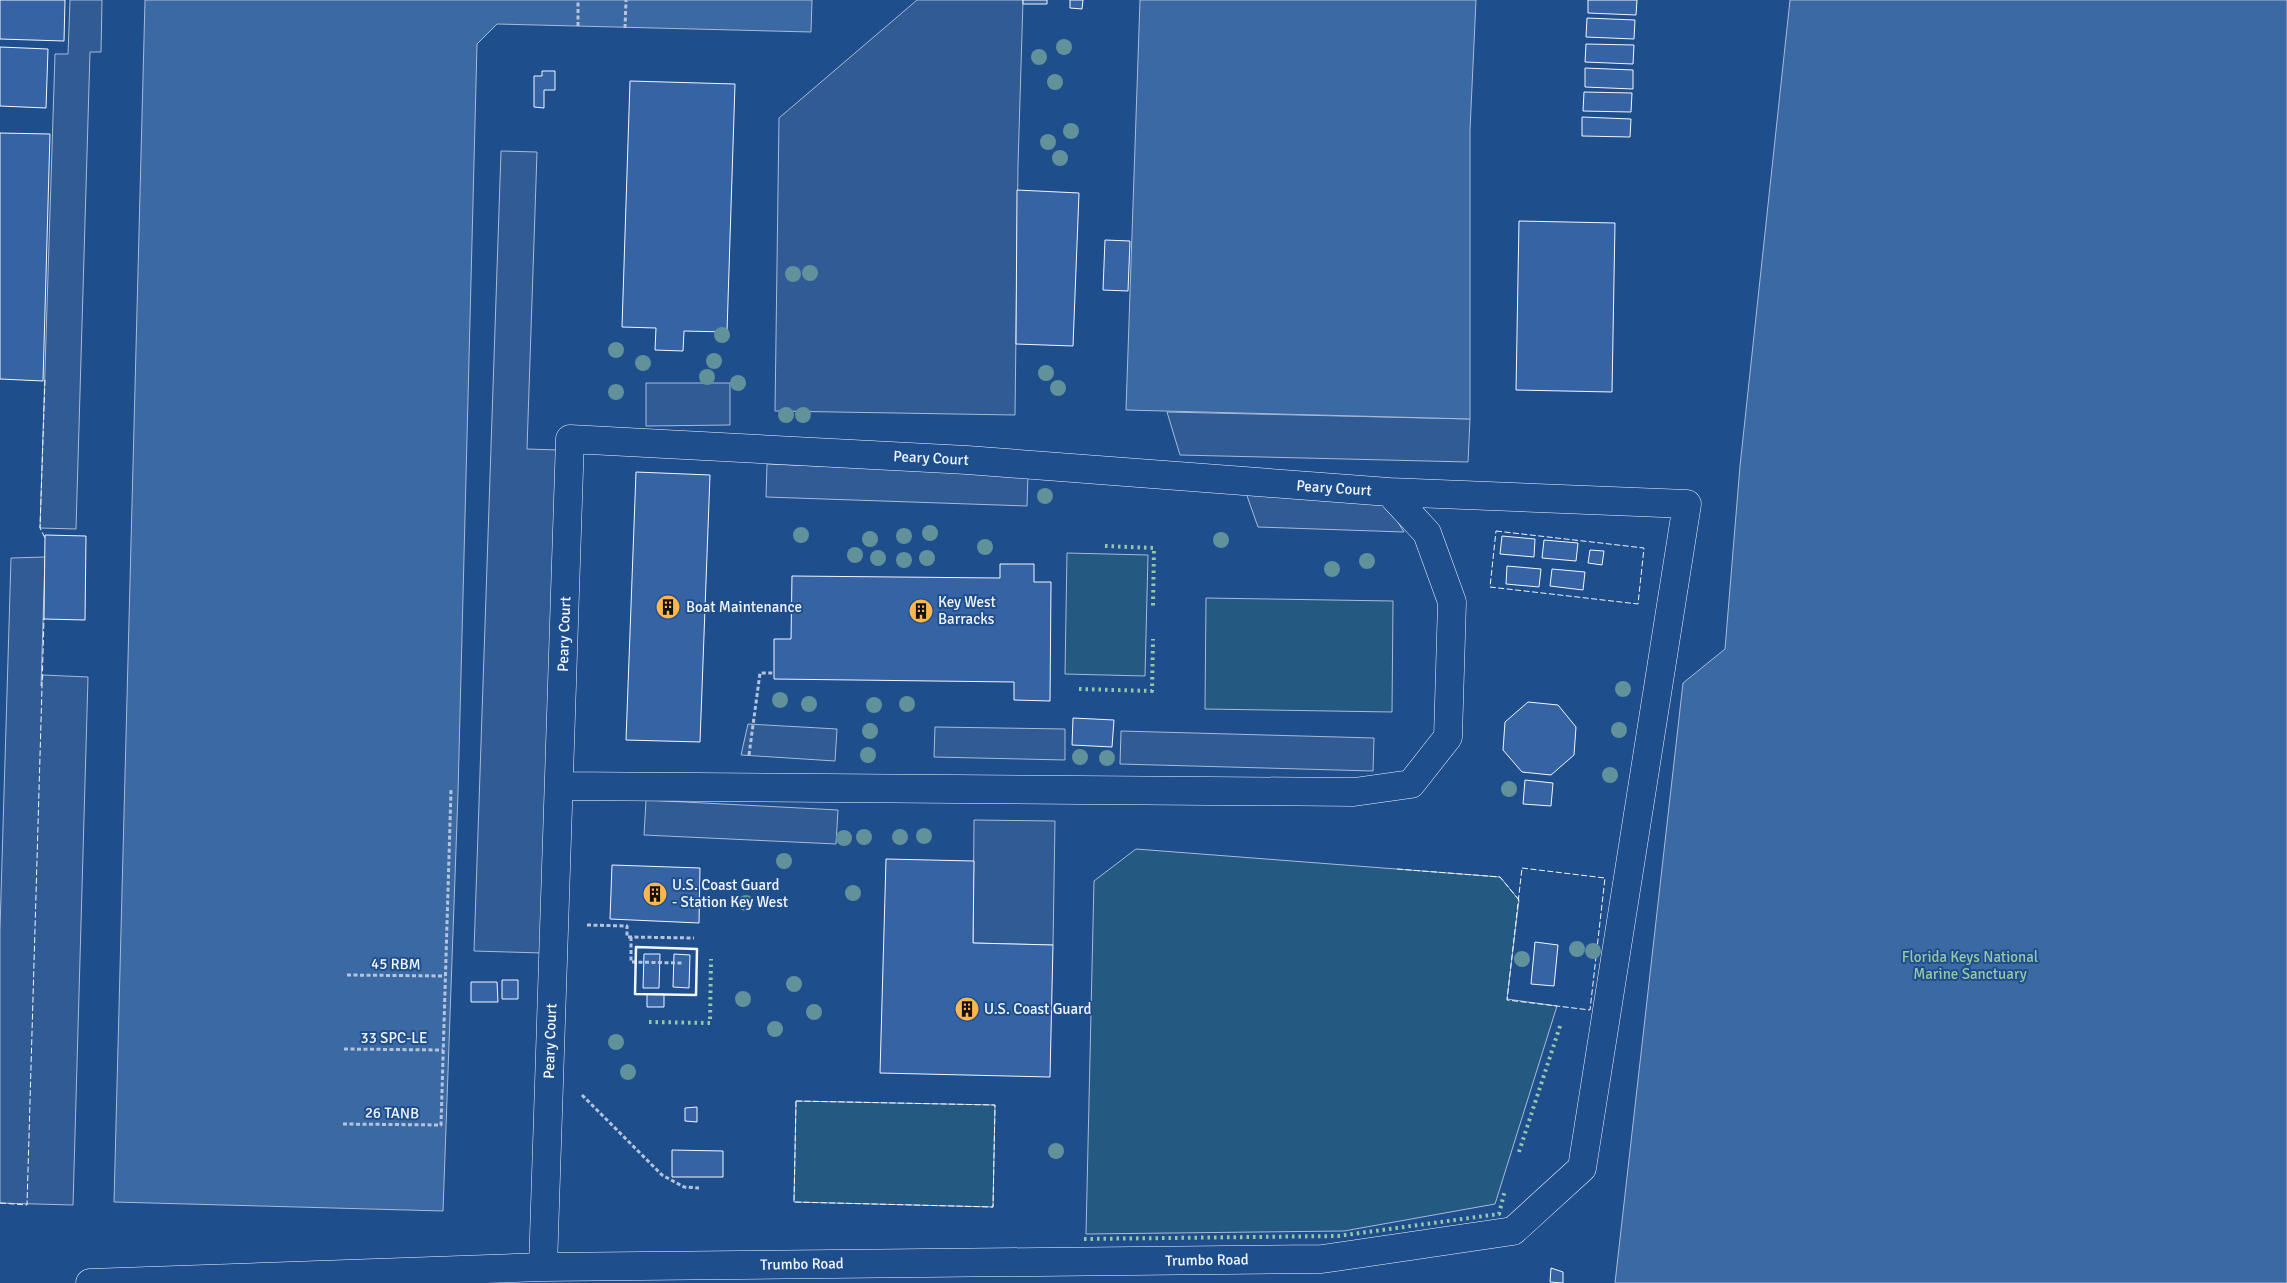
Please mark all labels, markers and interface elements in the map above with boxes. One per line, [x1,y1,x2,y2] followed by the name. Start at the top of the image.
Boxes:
[893,447,969,469] street label: Peary Court
[1296,476,1372,500] street label: Peary Court
[938,593,996,628] place label: Key West Barracks
[655,594,681,620] building icon: Boat Maintenance
[554,596,574,672] street label: Peary Court
[686,598,802,616] place label: Boat Maintenance
[908,598,934,624] building icon: Key West Barracks
[672,876,788,911] place label: U.S. Coast Guard - Station Key West
[642,881,668,907] building icon: U.S. Coast Guard - Station Key West
[1902,948,2038,983] park label: Florida Keys National Marine Sanctuary
[371,955,421,973] street label: 45 RBM
[954,996,980,1022] building icon: U.S. Coast Guard
[984,1000,1091,1018] place label: U.S. Coast Guard
[540,1003,560,1079] street label: Peary Court
[361,1029,427,1047] street label: 33 SPC-LE
[365,1104,419,1122] street label: 26 TANB
[1165,1250,1249,1270] street label: Trumbo Road
[760,1254,844,1274] street label: Trumbo Road

